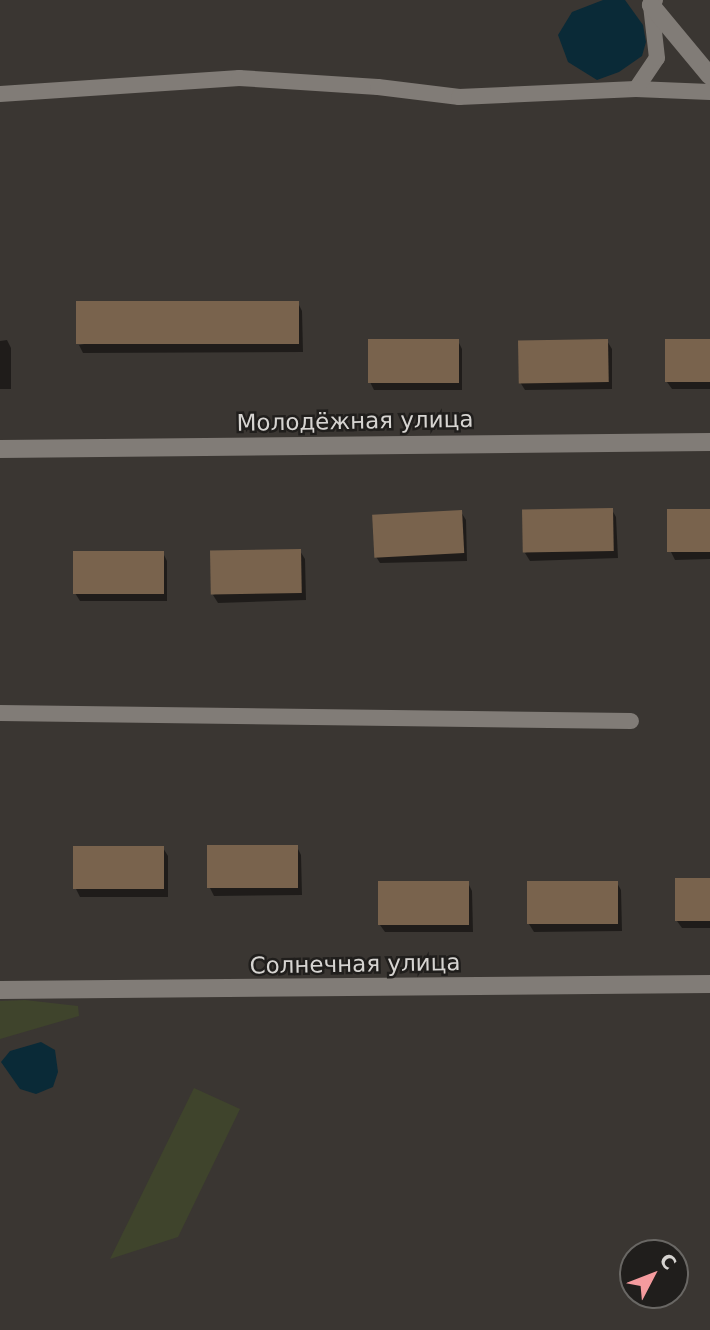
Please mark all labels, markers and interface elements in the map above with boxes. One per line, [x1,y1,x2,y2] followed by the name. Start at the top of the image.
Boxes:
[236,405,474,437] street label: Молодёжная улица
[249,948,461,980] street label: Солнечная улица
[619,1239,689,1309] north arrow
[655,1249,681,1274] text: С

